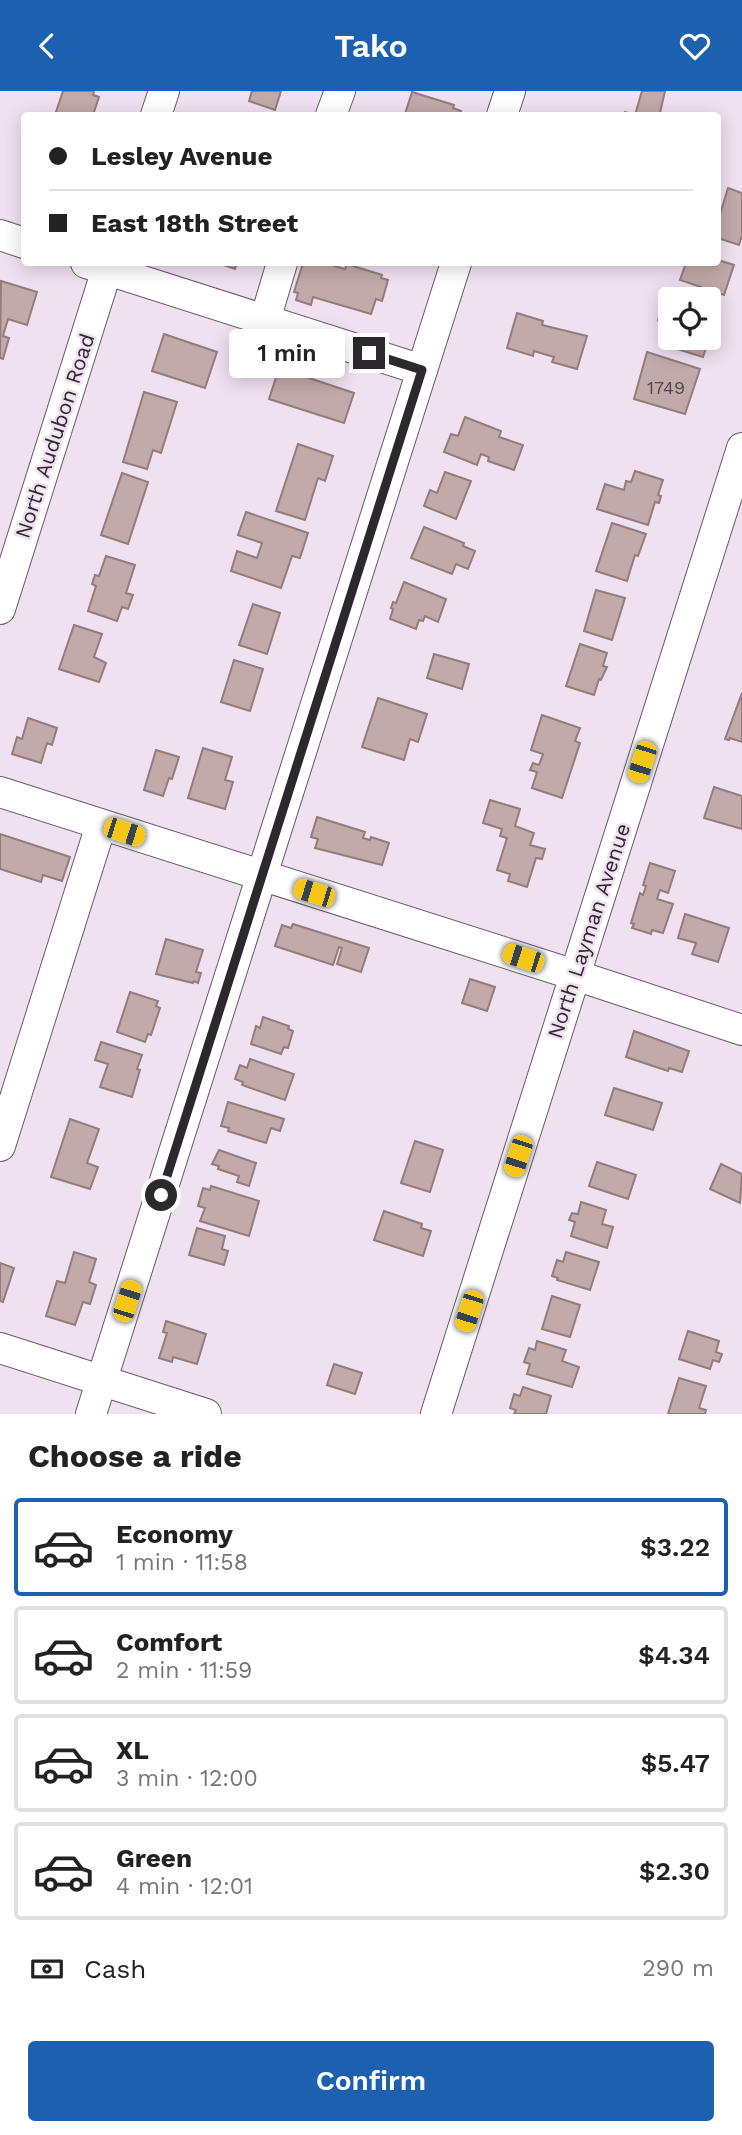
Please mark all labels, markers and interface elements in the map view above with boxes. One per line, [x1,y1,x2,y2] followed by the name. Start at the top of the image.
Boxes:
[28,27,66,65] icon: back
[334,27,408,65] text: Tako
[676,27,714,65] icon: heart
[91,141,272,171] text: Lesley Avenue
[91,208,298,238] text: East 18th Street
[658,287,721,350] map controls
[658,287,721,350] button: locate
[229,329,344,377] callout: 1 min
[10,330,99,541] street label: North Audubon Road
[353,337,385,369] route end
[257,340,317,367] text: 1 min
[647,377,685,398] house number: 1749
[626,739,659,785] car
[101,816,148,848] car
[542,820,635,1042] street label: North Layman Avenue
[291,877,338,909] car
[500,942,547,974] car
[502,1133,535,1179] car
[145,1179,177,1211] route start
[111,1278,144,1324] car
[453,1288,486,1334] car
[28,1437,242,1475] text: Choose a ride
[32,1516,95,1579] icon: car
[116,1519,233,1549] text: Economy
[640,1532,710,1562] text: $3.22
[116,1549,248,1576] text: 1 min · 11:58
[32,1624,95,1687] icon: car
[116,1627,222,1657] text: Comfort
[638,1640,710,1670] text: $4.34
[116,1657,252,1684] text: 2 min · 11:59
[32,1732,95,1795] icon: car
[116,1735,149,1765] text: XL
[641,1748,710,1778] text: $5.47
[116,1765,258,1792] text: 3 min · 12:00
[32,1840,95,1903] icon: car
[116,1843,192,1873] text: Green
[639,1856,710,1886] text: $2.30
[116,1873,253,1900] text: 4 min · 12:01
[28,1950,66,1988] icon: cash
[84,1954,146,1984] text: Cash
[642,1955,714,1982] text: 290 m
[28,2041,714,2121] button: Confirm

